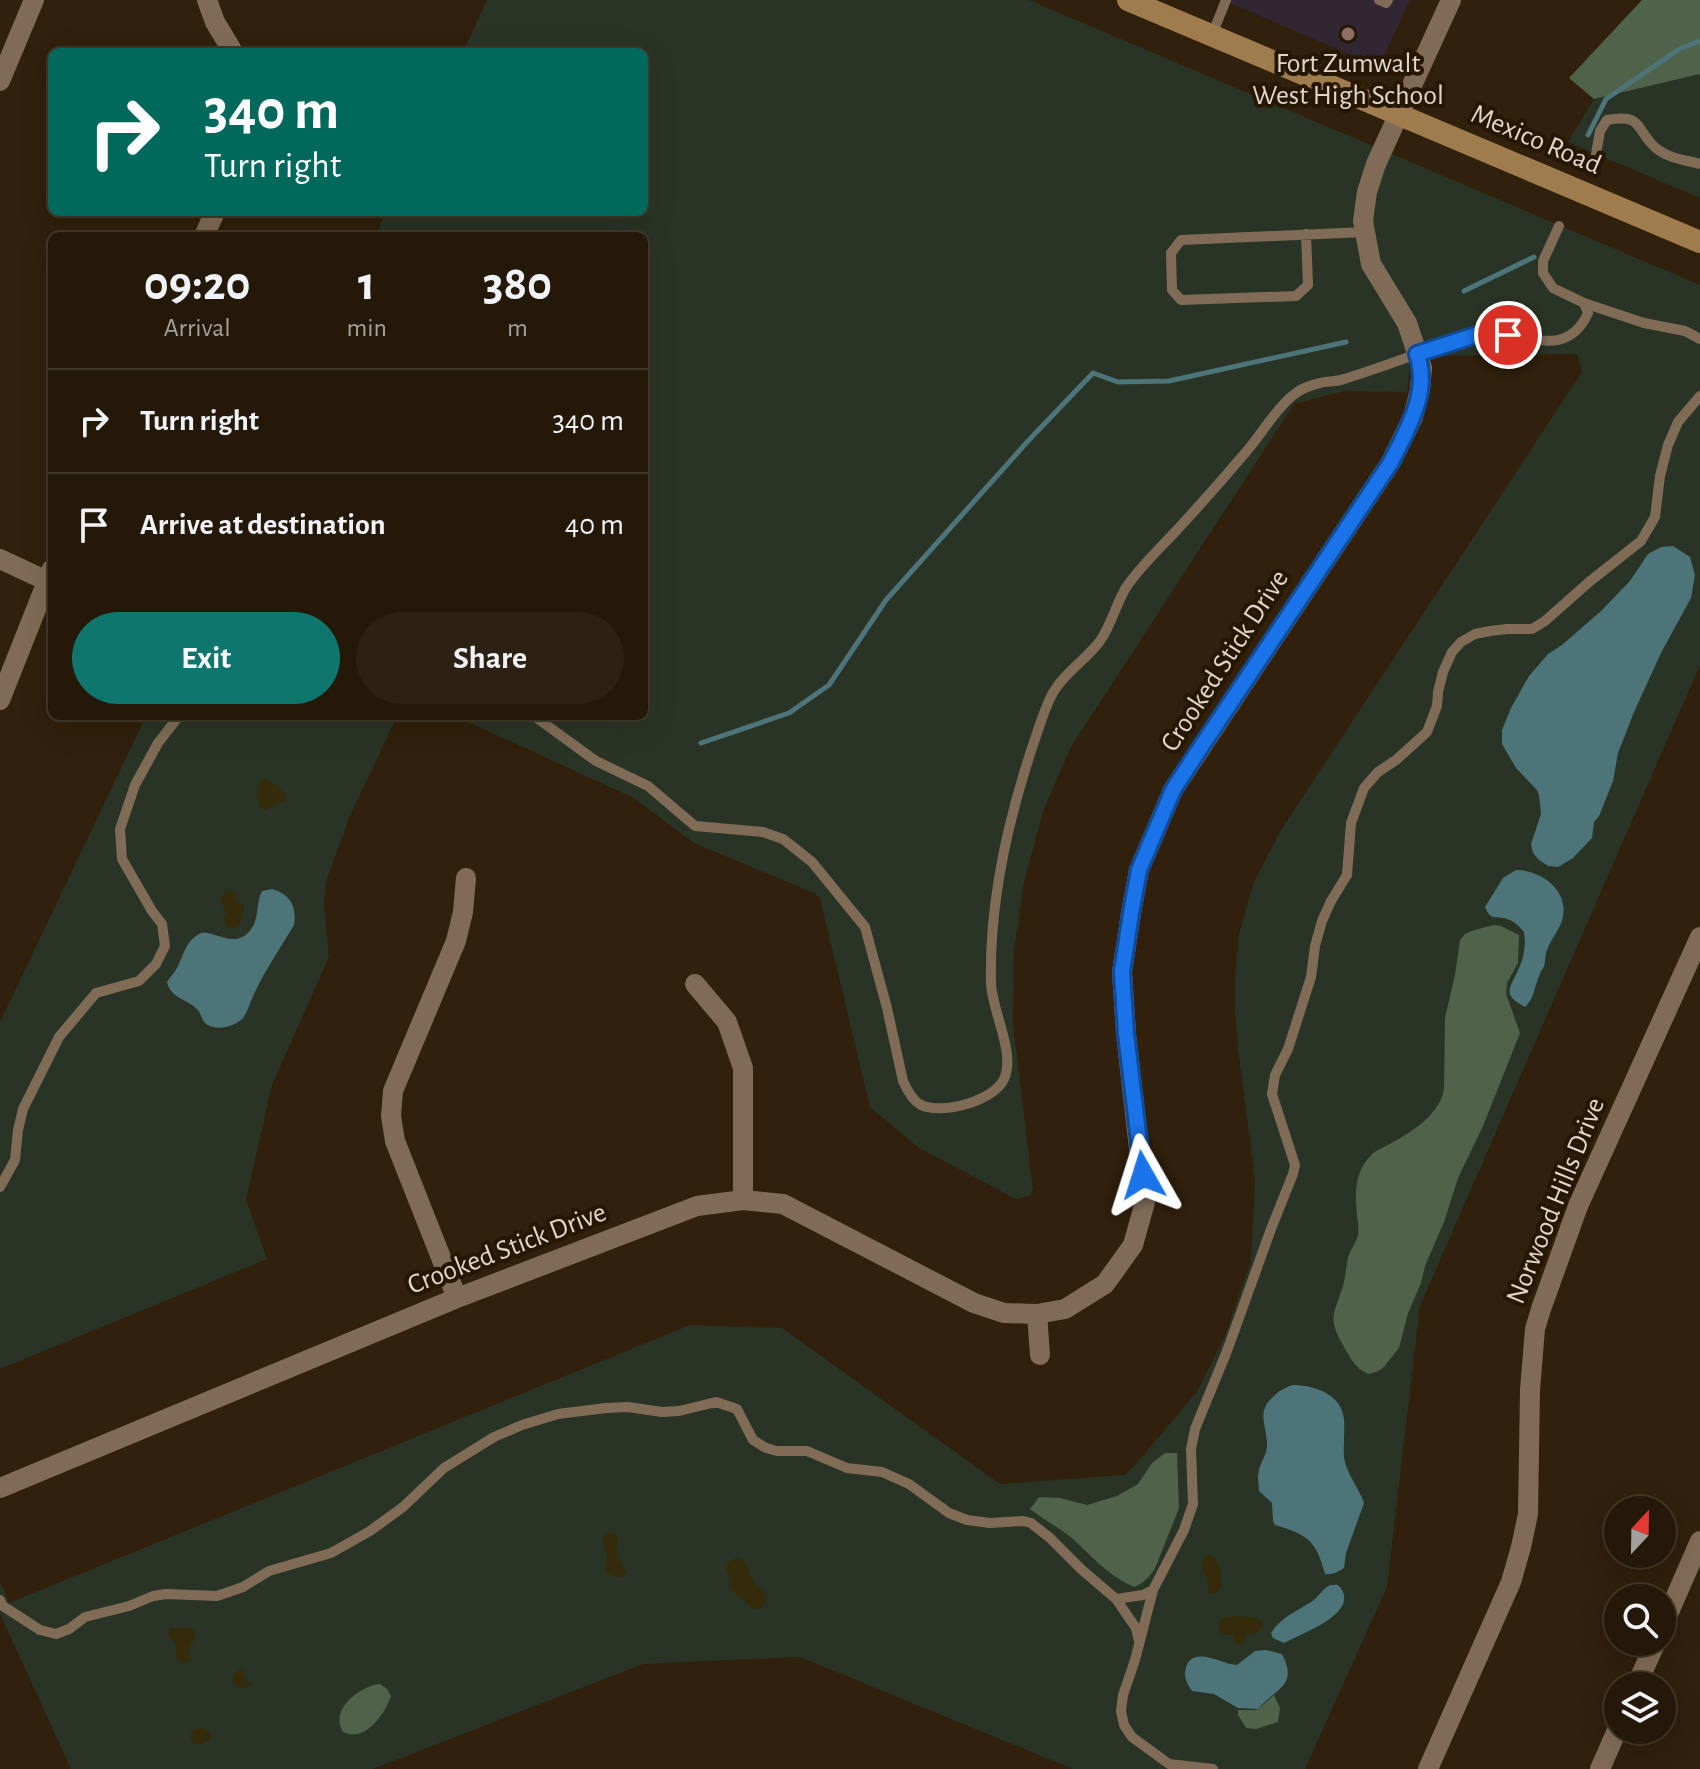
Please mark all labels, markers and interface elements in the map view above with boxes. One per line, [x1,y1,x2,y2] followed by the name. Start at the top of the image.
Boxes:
[1339,25,1357,43] marker: Fort Zumwalt West High School
[1252,50,1444,110] place label: Fort Zumwalt West High School
[72,80,176,184] icon: right
[204,83,339,139] text: 340 m
[1467,100,1605,180] street label: Mexico Road
[204,148,341,184] text: Turn right
[144,261,251,309] text: 09:20
[358,261,375,309] text: 1
[483,261,552,309] text: 380
[1474,301,1542,369] pin
[1486,313,1530,357] icon: arrive
[164,315,231,341] text: Arrival
[346,315,387,341] text: min
[507,315,528,341] text: m
[72,399,116,443] icon: right
[140,406,259,436] text: Turn right
[552,406,624,436] text: 340 m
[72,503,116,547] icon: arrive
[140,510,386,540] text: Arrive at destination
[565,510,624,540] text: 40 m
[1156,565,1294,757] street label: Crooked Stick Drive
[72,612,340,704] button: Exit
[356,612,624,704] button: Share
[1502,1094,1610,1308] street label: Norwood Hills Drive
[1101,1133,1185,1217] position arrow
[404,1198,610,1300] street label: Crooked Stick Drive
[1604,1496,1676,1568] north arrow
[1604,1496,1676,1744] map controls
[1604,1584,1676,1656] button: search
[1604,1672,1676,1744] button: layers

